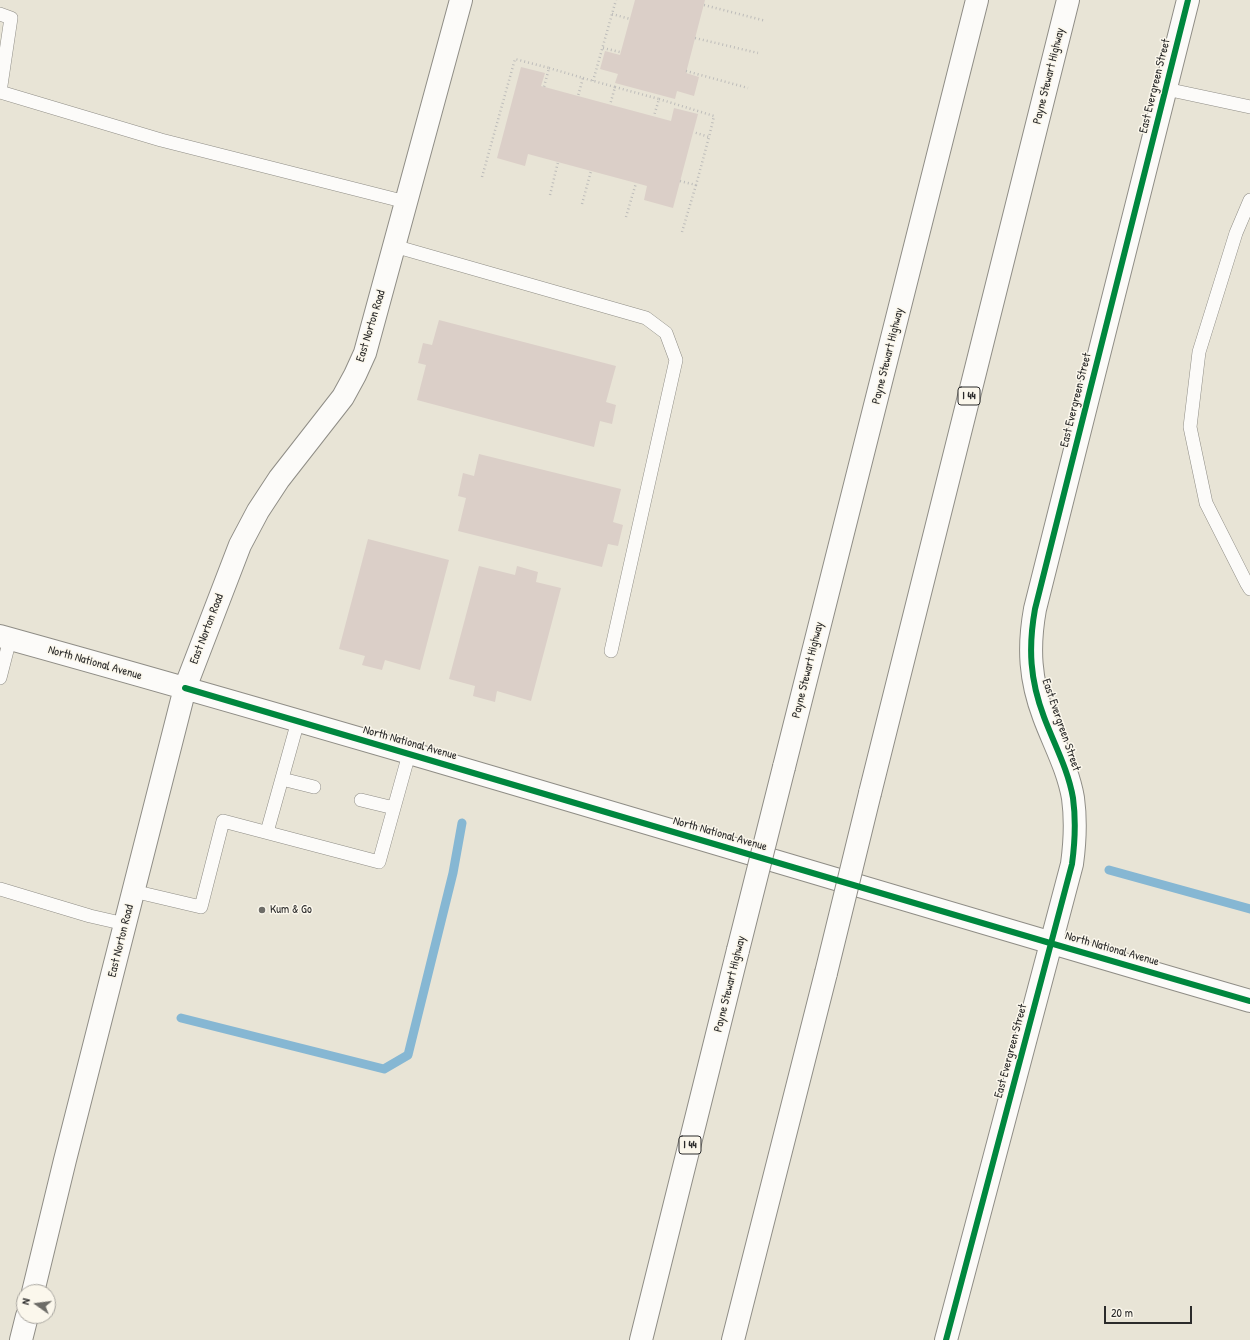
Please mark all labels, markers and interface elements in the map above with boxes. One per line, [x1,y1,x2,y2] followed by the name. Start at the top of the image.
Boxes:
[1030,26,1068,126] street label: Payne Stewart Highway
[1136,37,1174,135] street label: East Evergreen Street
[353,288,389,364] street label: East Norton Road
[869,306,907,406] street label: Payne Stewart Highway
[1057,351,1095,449] street label: East Evergreen Street
[958,387,980,405] road number: I 44
[187,592,227,666] street label: East Norton Road
[789,620,827,720] street label: Payne Stewart Highway
[46,643,144,683] street label: North National Avenue
[1038,677,1084,773] street label: East Evergreen Street
[361,723,459,763] street label: North National Avenue
[671,814,769,854] street label: North National Avenue
[105,903,137,979] street label: East Norton Road
[270,903,312,917] place label: Kum & Go
[257,905,267,915] marker: Kum & Go
[1063,929,1161,969] street label: North National Avenue
[711,934,749,1034] street label: Payne Stewart Highway
[992,1002,1030,1100] street label: East Evergreen Street
[679,1136,701,1154] road number: I 44
[16,1284,56,1324] north arrow
[18,1297,33,1306] text: N
[1106,1298,1194,1324] scale bar
[1111,1304,1133,1321] text: 20 m

